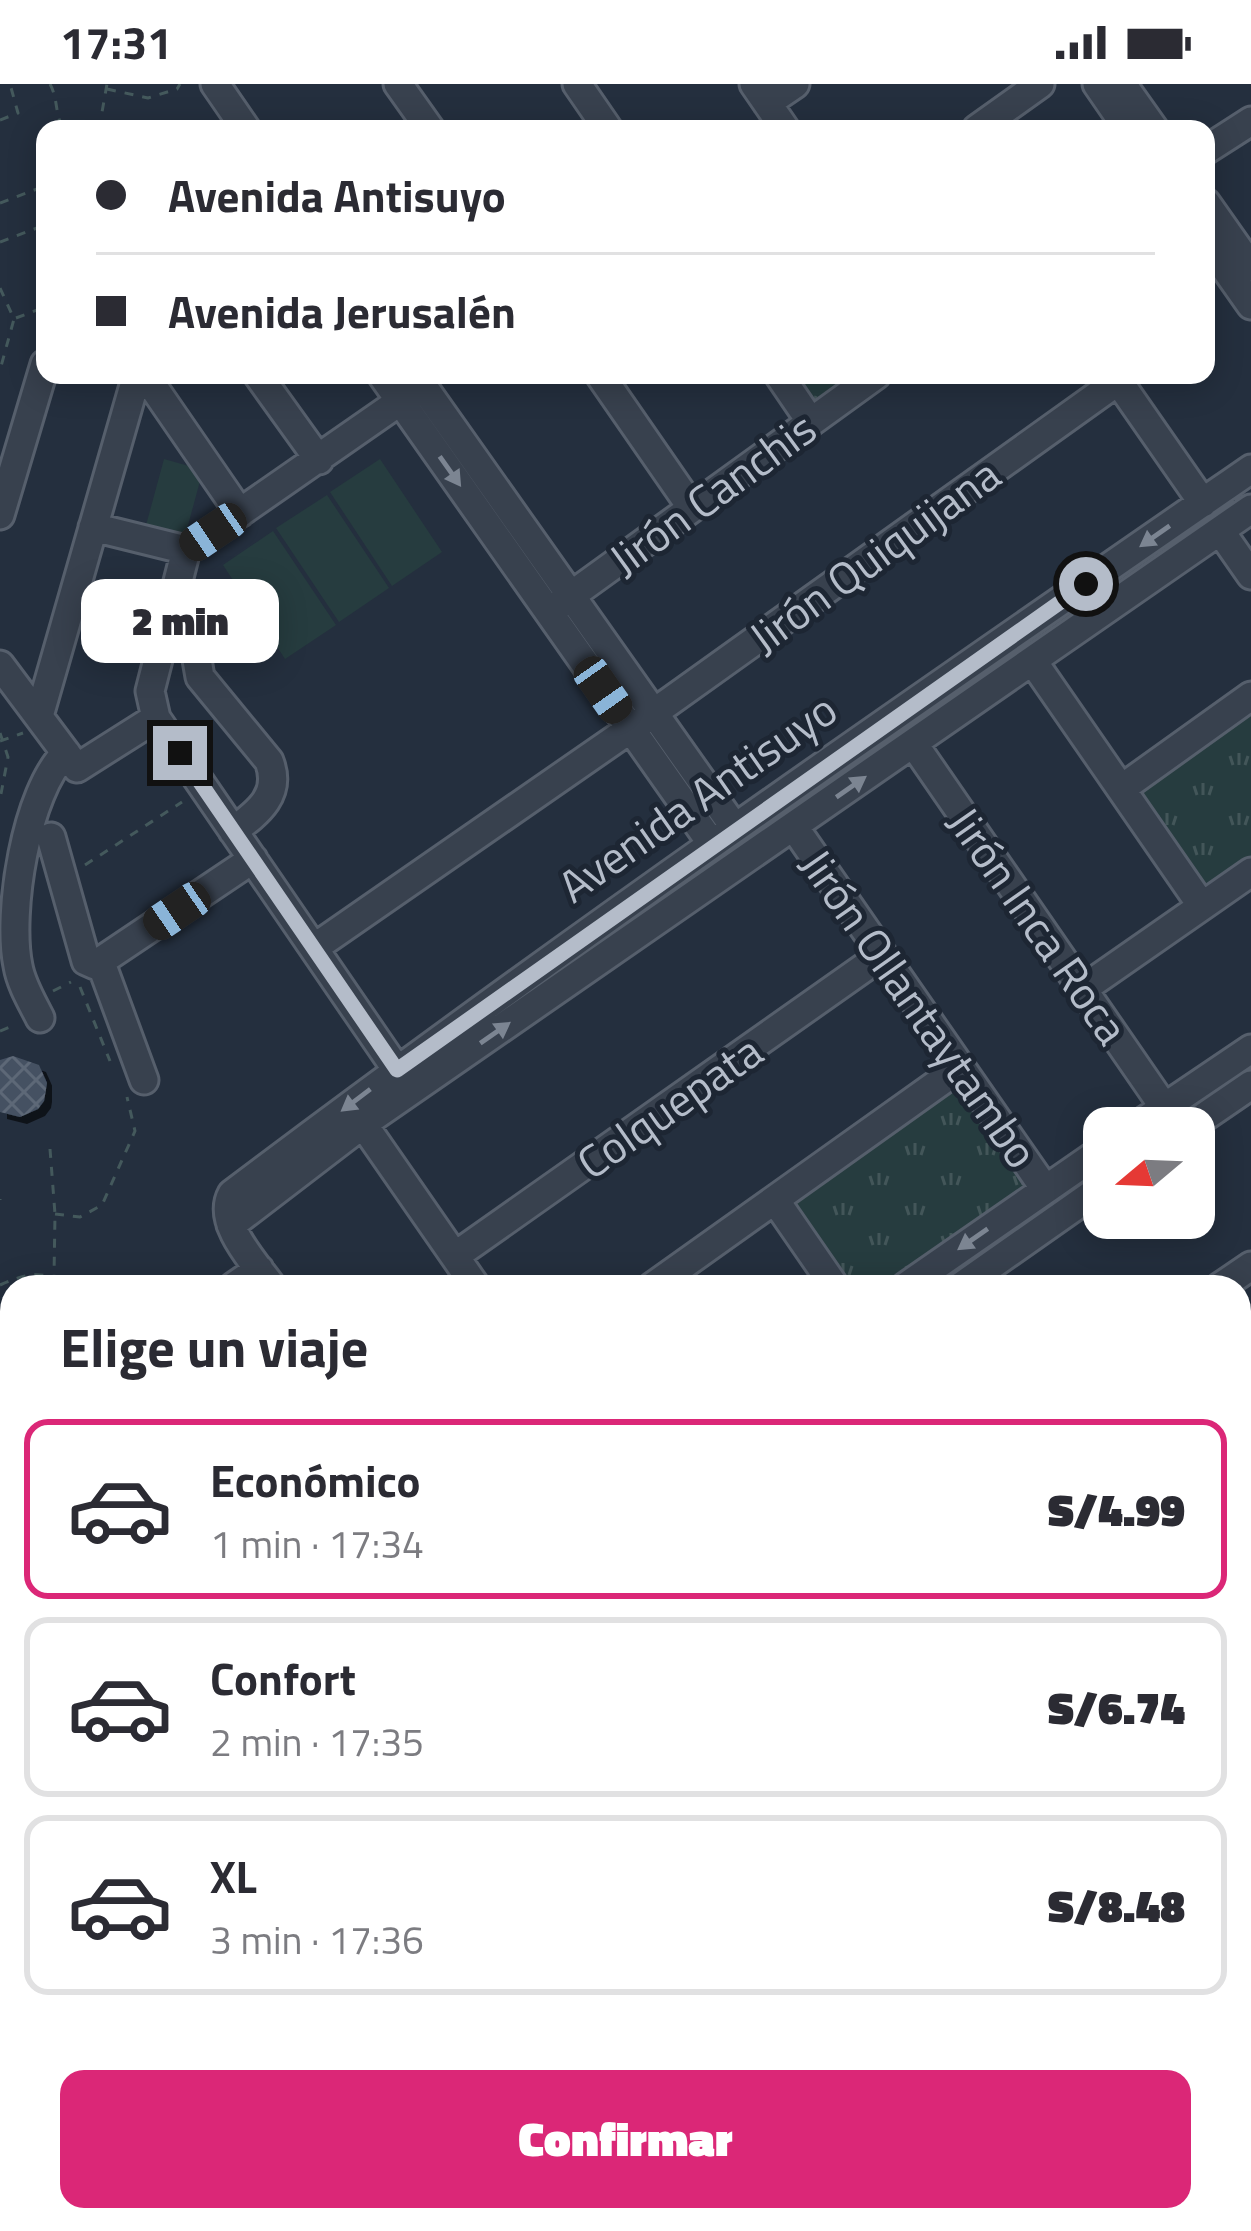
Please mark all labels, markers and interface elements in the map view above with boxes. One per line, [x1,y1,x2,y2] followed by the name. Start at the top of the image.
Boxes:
[60,8,172,76] text: 17:31
[168,161,506,229] text: Avenida Antisuyo
[168,277,516,345] text: Avenida Jerusalén
[594,394,830,592] street label: Jirón Canchis
[734,441,1014,669] street label: Jirón Quiquijana
[438,455,461,487] one-way arrow
[173,497,253,567] car
[1139,524,1171,547] one-way arrow
[1059,557,1113,611] route start
[81,579,279,663] callout: 2 min
[132,591,228,650] text: 2 min
[568,650,638,730] car
[544,675,850,919] street label: Avenida Antisuyo
[153,726,207,780] route end
[834,776,867,799] one-way arrow
[932,792,1146,1058] street label: Jirón Inca Roca
[784,834,1056,1182] street label: Jirón Ollantaytambo
[137,876,217,946] car
[562,1017,776,1195] street label: Colquepata
[479,1022,511,1045] one-way arrow
[340,1088,372,1112] one-way arrow
[1083,1107,1215,1239] north arrow
[1083,1107,1215,1239] map controls
[957,1227,990,1250] one-way arrow
[60,1306,368,1388] text: Elige un viaje
[210,1446,421,1514] text: Económico
[66,1455,174,1563] icon: car
[1048,1475,1185,1543] text: S/4.99
[210,1514,424,1573] text: 1 min · 17:34
[210,1644,356,1712] text: Confort
[66,1653,174,1761] icon: car
[1048,1673,1185,1741] text: S/6.74
[210,1712,424,1771] text: 2 min · 17:35
[210,1842,257,1910] text: XL
[66,1851,174,1959] icon: car
[1048,1871,1185,1939] text: S/8.48
[210,1910,424,1969] text: 3 min · 17:36
[60,2070,1191,2208] button: Confirmar

